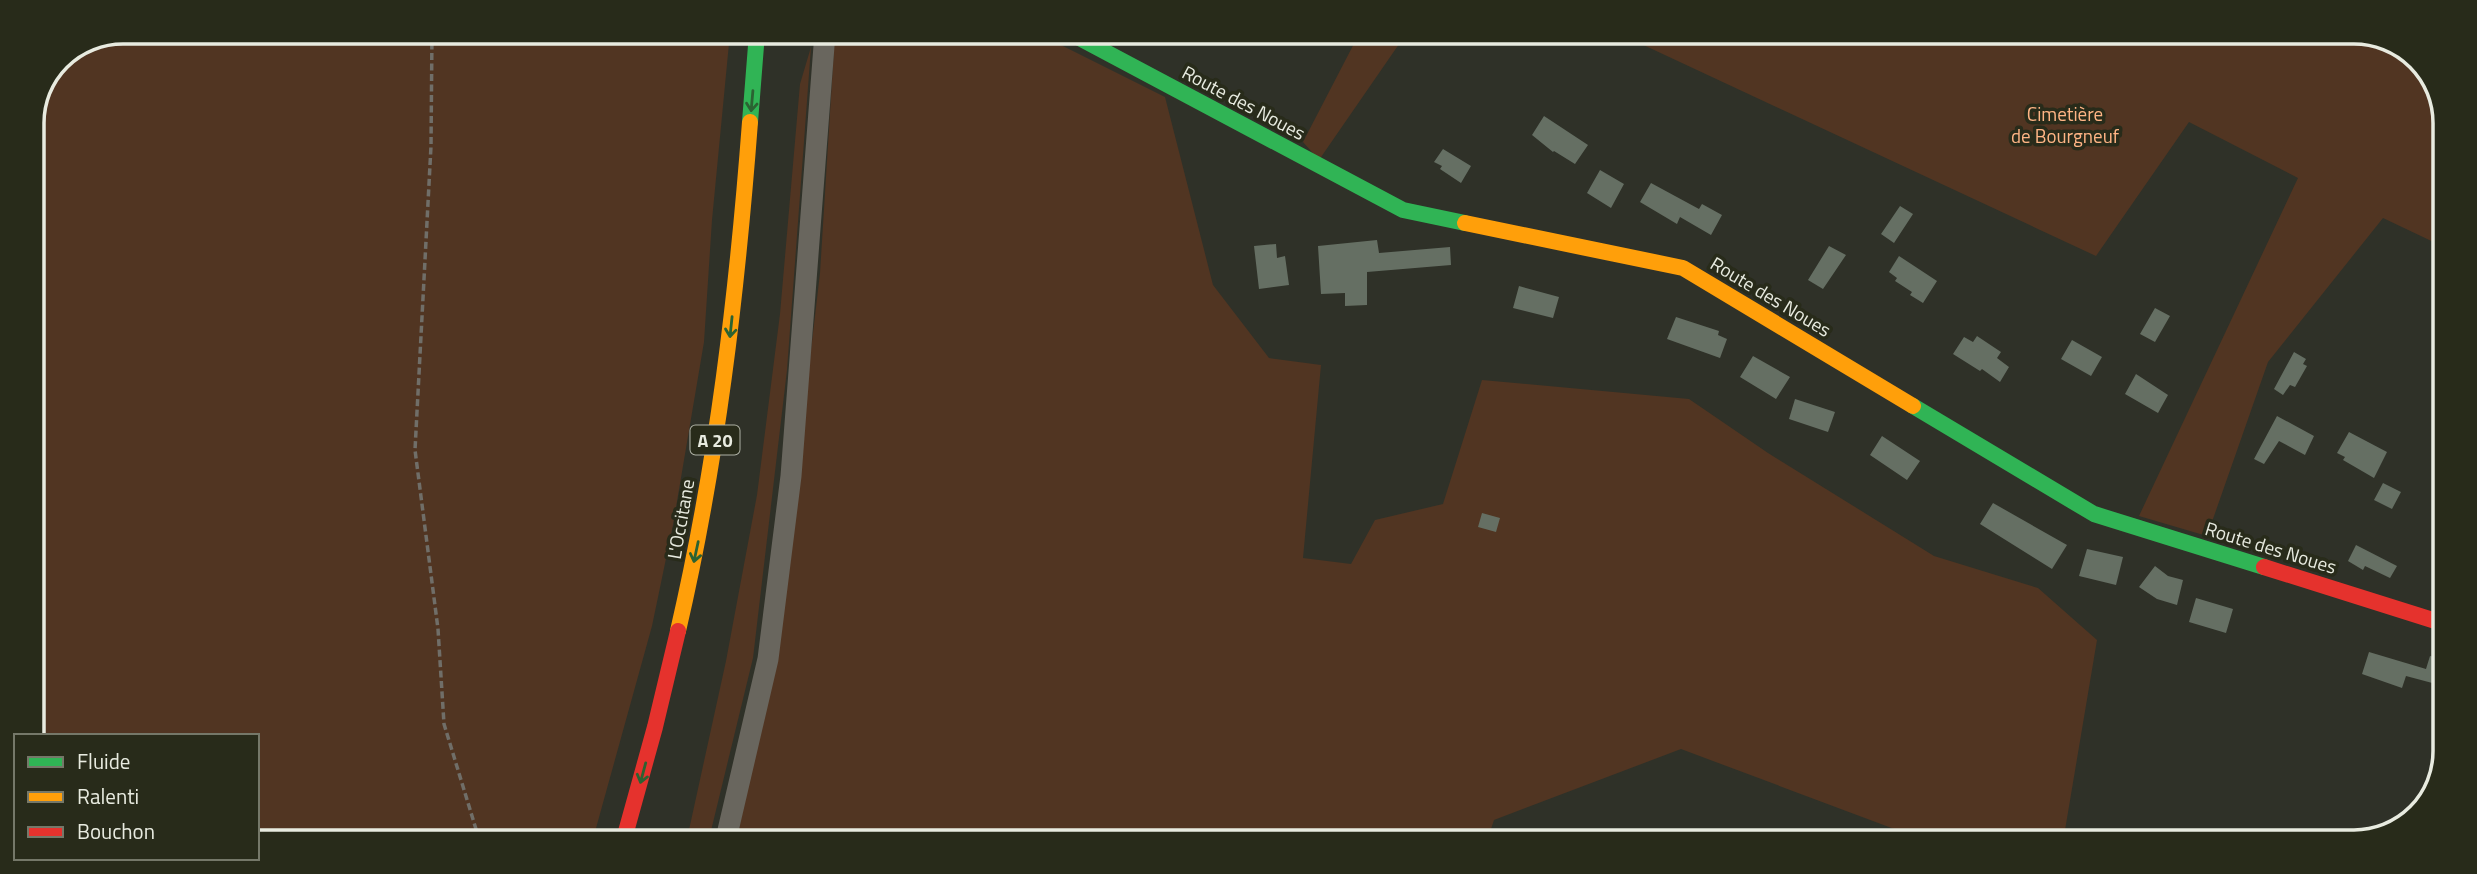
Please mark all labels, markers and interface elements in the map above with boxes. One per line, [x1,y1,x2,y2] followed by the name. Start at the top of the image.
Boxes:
[1177,57,1311,147] street label: Route des Noues
[745,89,758,112] one-way arrow
[2011,99,2120,150] park label: Cimetière de Bourgneuf
[1705,249,1837,344] street label: Route des Noues
[724,316,737,338] one-way arrow
[690,426,740,454] road number: A 20
[659,477,701,561] street label: L'Occitane
[2202,513,2340,581] street label: Route des Noues
[689,540,703,563] one-way arrow
[14,734,259,860] legend
[77,745,130,777] text: Fluide
[636,762,649,784] one-way arrow
[77,780,139,812] text: Ralenti
[77,815,155,847] text: Bouchon

